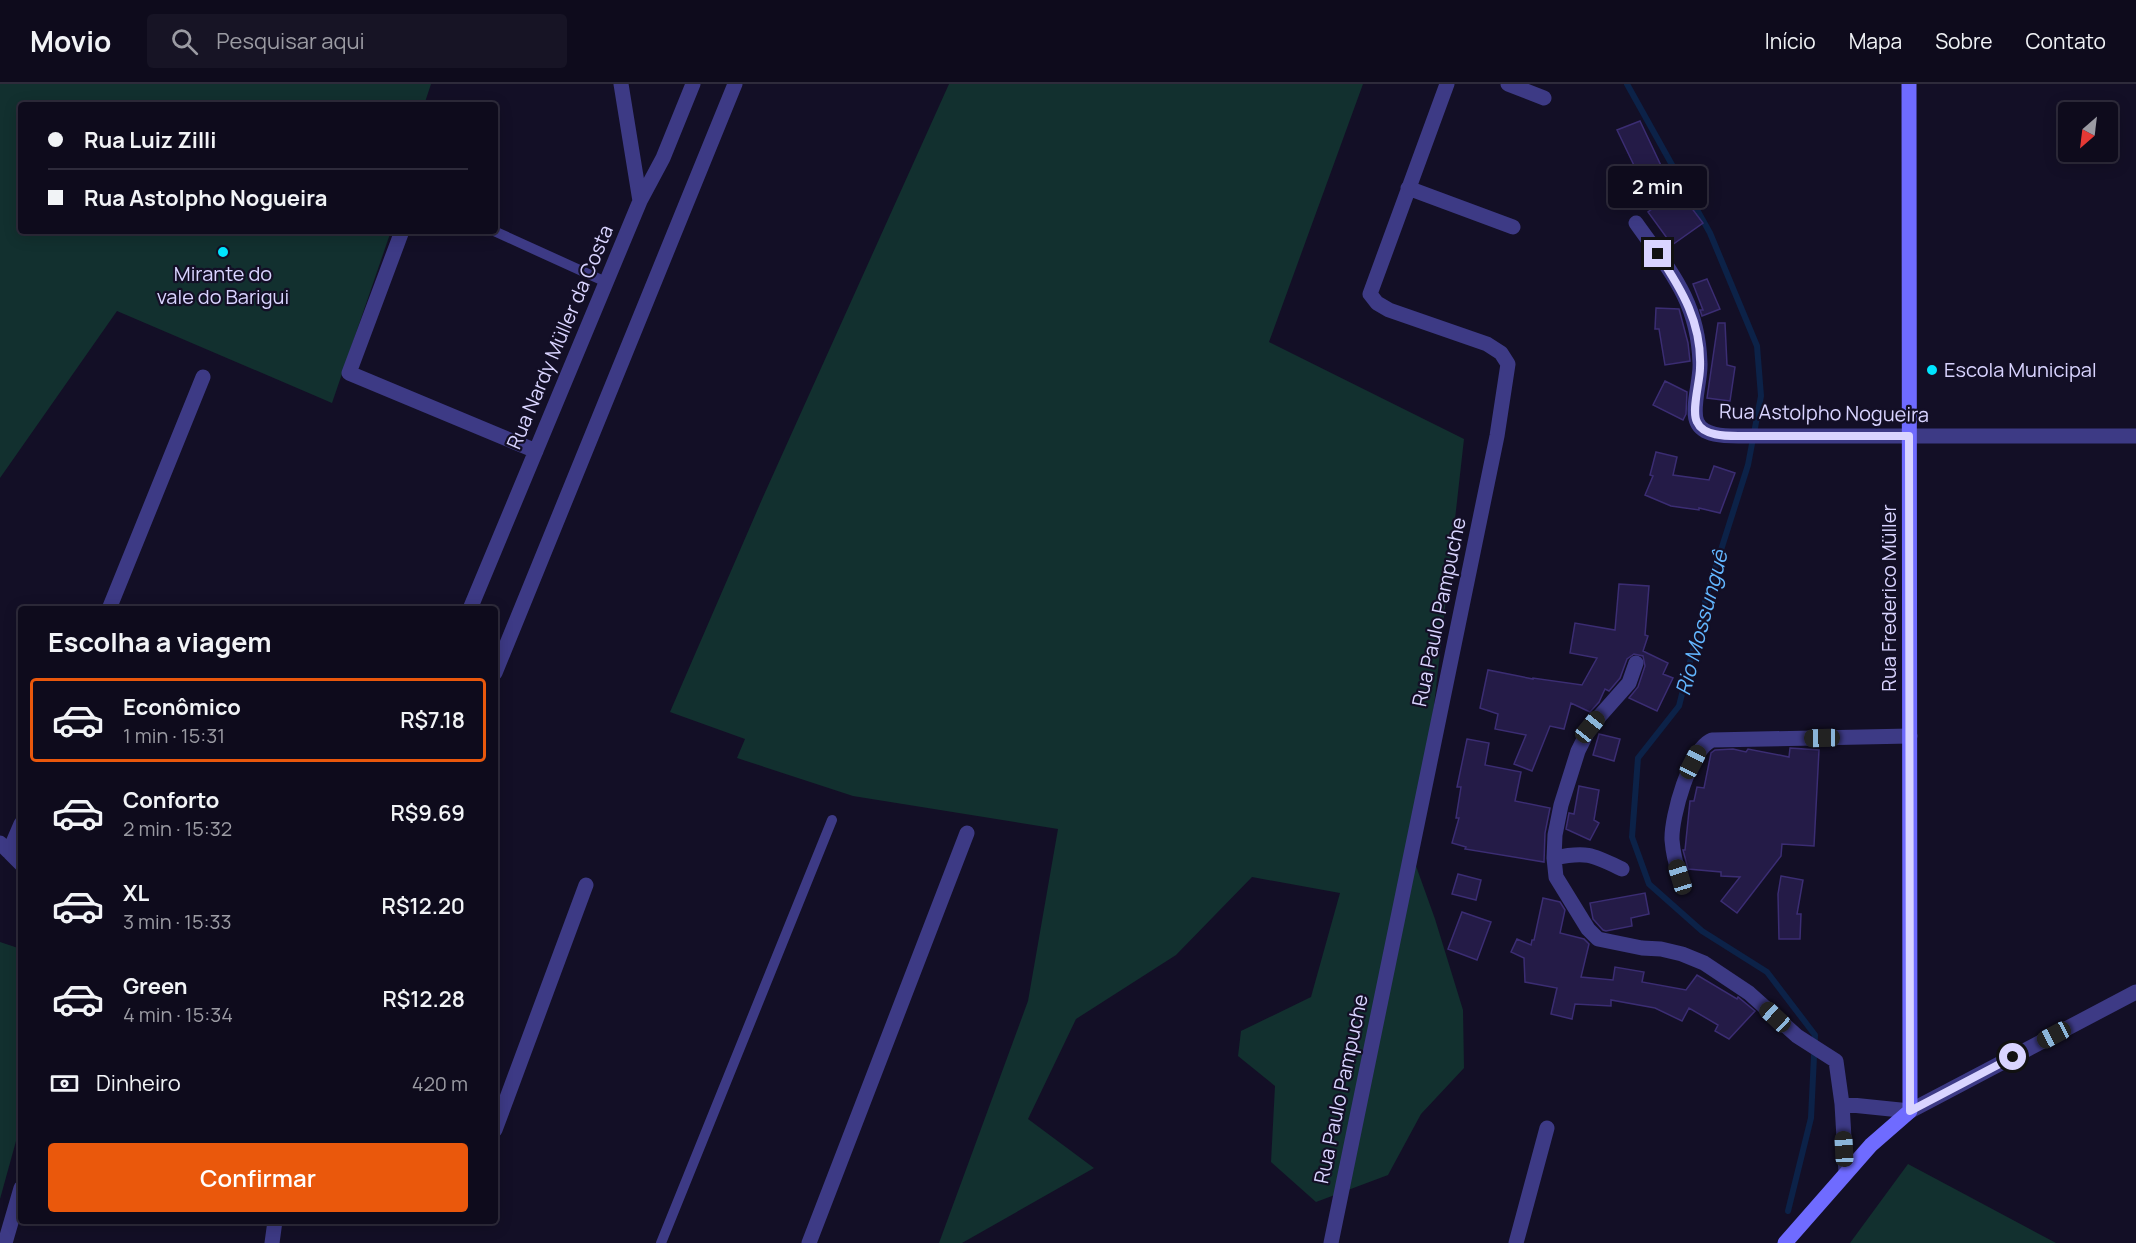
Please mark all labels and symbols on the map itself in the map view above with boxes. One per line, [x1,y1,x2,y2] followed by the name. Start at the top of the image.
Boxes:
[2058,102,2118,162] north arrow
[1608,167,1708,209] callout: 2 min
[500,220,619,453] street label: Rua Nardy Müller da Costa
[1644,240,1671,267] route end
[216,245,230,259] marker: Mirante do vale do Barigui
[157,260,289,310] place label: Mirante do vale do Barigui
[1944,356,2097,383] place label: Escola Municipal
[1925,363,1939,377] marker: Escola Municipal
[1719,397,1929,428] street label: Rua Astolpho Nogueira
[1875,504,1902,692] street label: Rua Frederico Müller
[1405,515,1472,709] street label: Rua Paulo Pampuche
[1668,546,1734,698] water label: Rio Mossunguê
[1572,707,1608,747] car
[1804,729,1840,747] car
[1677,742,1709,782] car
[1666,857,1694,897] car
[1307,992,1374,1186] street label: Rua Paulo Pampuche
[1756,998,1794,1036] car
[2034,1019,2074,1051] car
[1999,1043,2026,1070] route start
[1834,1131,1854,1167] car

